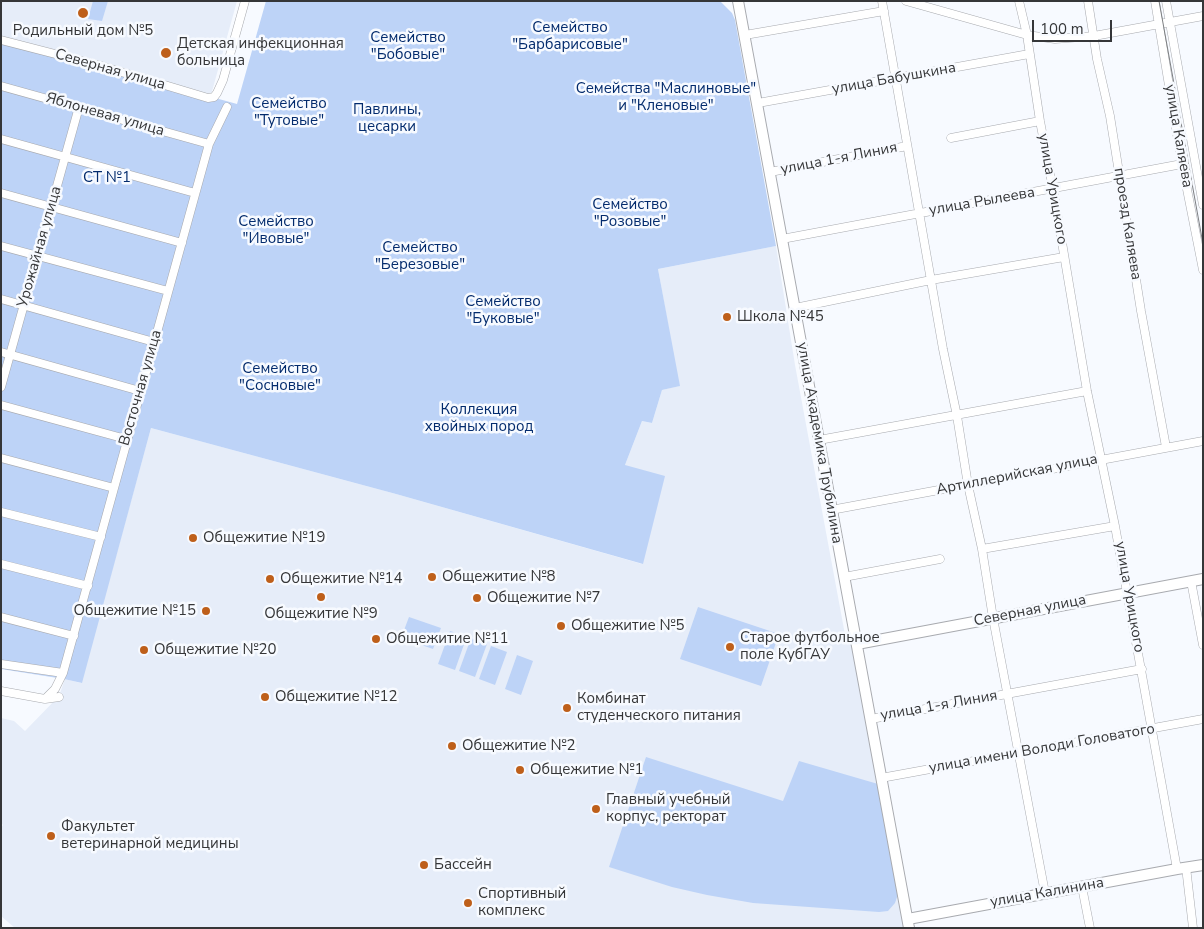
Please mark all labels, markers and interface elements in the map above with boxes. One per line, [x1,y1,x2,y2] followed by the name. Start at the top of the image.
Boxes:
[76,6,90,20] marker: Родильный дом №5
[1034,10,1114,42] scale bar
[512,19,628,54] park label: Семейство "Барбарисовые"
[1040,19,1084,39] text: 100 m
[13,22,153,40] place label: Родильный дом №5
[370,29,446,64] park label: Семейство "Бобовые"
[177,35,344,70] place label: Детская инфекционная больница
[53,46,167,94] street label: Северная улица
[159,46,173,60] marker: Детская инфекционная больница
[831,59,957,99] street label: улица Бабушкина
[576,80,756,115] park label: Семейства "Маслиновые" и "Кленовые"
[1160,83,1196,189] street label: улица Каляева
[44,89,166,141] street label: Яблоневая улица
[251,95,327,130] park label: Семейство "Тутовые"
[353,101,421,136] park label: Павлины, цесарки
[1033,132,1071,246] street label: улица Урицкого
[779,139,899,179] street label: улица 1-я Линия
[1109,167,1145,281] street label: проезд Каляева
[83,169,131,187] park label: СТ №1
[14,184,66,310] street label: Урожайная улица
[928,184,1036,220] street label: улица Рылеева
[592,196,668,231] park label: Семейство "Розовые"
[238,213,314,248] park label: Семейство "Ивовые"
[375,239,465,274] park label: Семейство "Березовые"
[465,293,541,328] park label: Семейство "Буковые"
[737,308,824,326] place label: Школа №45
[721,311,733,323] marker: Школа №45
[116,328,166,448] street label: Восточная улица
[792,341,846,545] street label: улица Академика Трубилина
[239,360,321,395] park label: Семейство "Сосновые"
[425,401,533,436] park label: Коллекция хвойных пород
[935,451,1099,499] street label: Артиллерийская улица
[203,529,326,547] place label: Общежитие №19
[187,532,199,544] marker: Общежитие №19
[1110,540,1148,654] street label: улица Урицкого
[442,568,556,586] place label: Общежитие №8
[280,570,403,588] place label: Общежитие №14
[426,571,438,583] marker: Общежитие №8
[264,573,276,585] marker: Общежитие №14
[487,589,601,607] place label: Общежитие №7
[315,591,327,603] marker: Общежитие №9
[972,591,1088,631] street label: Северная улица
[471,592,483,604] marker: Общежитие №7
[73,602,196,620] place label: Общежитие №15
[200,605,212,617] marker: Общежитие №15
[264,605,378,623] place label: Общежитие №9
[571,617,685,635] place label: Общежитие №5
[555,620,567,632] marker: Общежитие №5
[740,629,880,664] place label: Старое футбольное поле КубГАУ
[386,630,509,648] place label: Общежитие №11
[370,633,382,645] marker: Общежитие №11
[154,641,277,659] place label: Общежитие №20
[724,641,736,653] marker: Старое футбольное поле КубГАУ
[138,644,150,656] marker: Общежитие №20
[879,687,999,725] street label: улица 1-я Линия
[275,688,398,706] place label: Общежитие №12
[577,690,741,725] place label: Комбинат студенческого питания
[259,691,271,703] marker: Общежитие №12
[561,702,573,714] marker: Комбинат студенческого питания
[928,720,1156,778] street label: улица имени Володи Головатого
[462,737,576,755] place label: Общежитие №2
[446,740,458,752] marker: Общежитие №2
[530,761,644,779] place label: Общежитие №1
[514,764,526,776] marker: Общежитие №1
[606,791,731,826] place label: Главный учебный корпус, ректорат
[590,803,602,815] marker: Главный учебный корпус, ректорат
[61,818,239,853] place label: Факультет ветеринарной медицины
[45,830,57,842] marker: Факультет ветеринарной медицины
[434,856,492,874] place label: Бассейн
[418,859,430,871] marker: Бассейн
[989,874,1105,912] street label: улица Калинина
[478,885,566,920] place label: Спортивный комплекс
[462,897,474,909] marker: Спортивный комплекс

